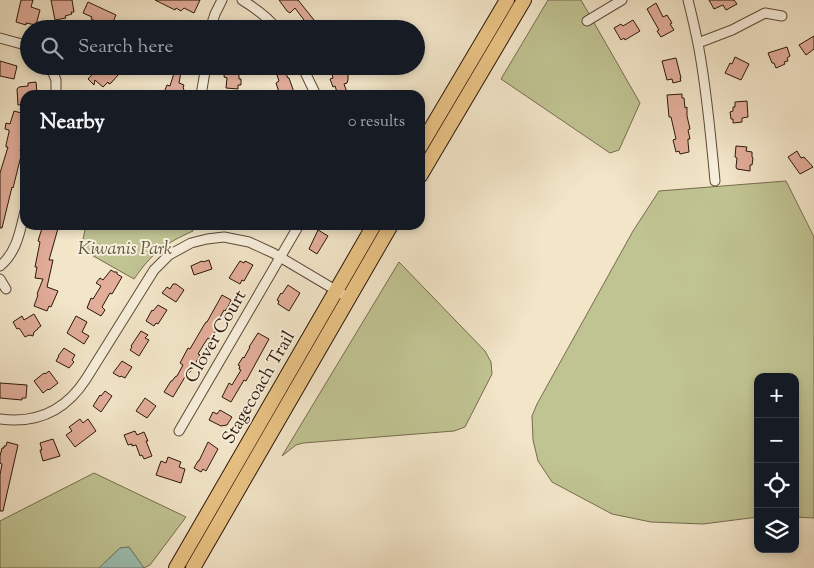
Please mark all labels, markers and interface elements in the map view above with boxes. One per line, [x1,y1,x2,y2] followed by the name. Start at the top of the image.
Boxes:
[20,20,425,75] search box
[38,34,66,62] icon: search
[78,34,173,61] text: Search here
[40,108,105,138] text: Nearby
[348,111,405,134] text: 0 results
[78,237,172,263] park label: Kiwanis Park
[180,286,254,388] street label: Clover Court
[217,327,303,449] street label: Stagecoach Trail
[754,373,799,553] map controls
[754,373,799,418] button: +
[754,418,799,463] button: −
[754,463,799,508] button: locate
[754,508,799,553] button: layers

